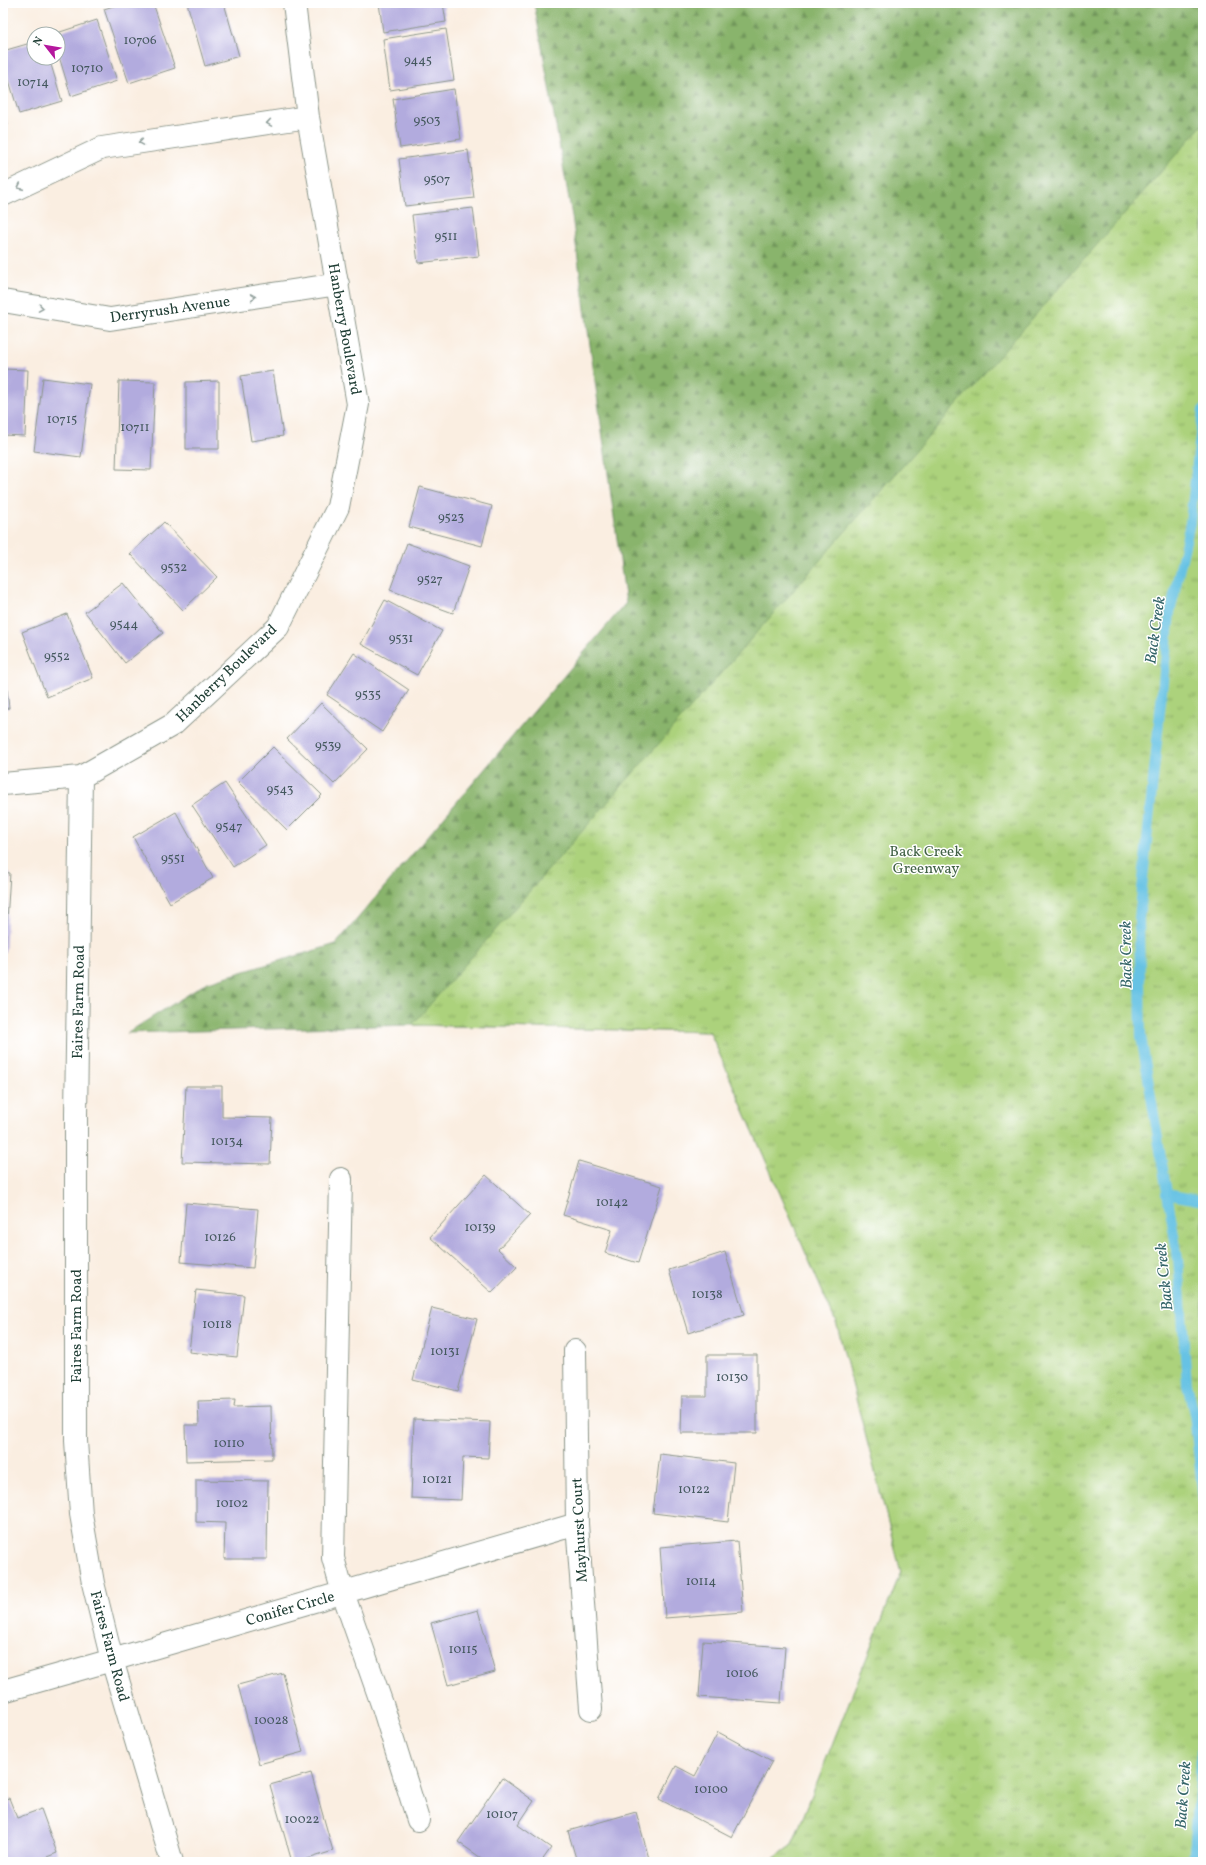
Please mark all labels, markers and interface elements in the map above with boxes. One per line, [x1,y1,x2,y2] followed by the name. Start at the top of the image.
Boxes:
[26,26,66,66] north arrow
[123,32,157,50] house number: 10706
[30,34,47,49] text: N
[404,52,432,70] house number: 9445
[71,60,103,78] house number: 10710
[17,74,49,92] house number: 10714
[414,112,441,130] house number: 9503
[266,118,273,127] one-way arrow
[138,137,144,146] one-way arrow
[424,171,450,189] house number: 9507
[17,182,24,190] one-way arrow
[435,228,457,246] house number: 9511
[322,262,365,397] street label: Hanberry Boulevard
[109,292,232,329] street label: Derryrush Avenue
[250,293,256,302] one-way arrow
[38,303,44,312] one-way arrow
[47,411,77,429] house number: 10715
[120,419,150,437] house number: 10711
[438,509,464,527] house number: 9523
[161,559,187,577] house number: 9532
[417,571,443,589] house number: 9527
[1140,595,1172,665] water label: Back Creek
[110,616,138,634] house number: 9544
[172,620,282,728] street label: Hanberry Boulevard
[389,630,413,648] house number: 9531
[44,648,70,666] house number: 9552
[355,686,381,704] house number: 9535
[315,737,341,755] house number: 9539
[267,781,294,799] house number: 9543
[216,818,242,836] house number: 9547
[890,842,962,880] park label: Back Creek Greenway
[161,850,185,868] house number: 9551
[1115,920,1139,989] water label: Back Creek
[68,945,91,1059] street label: Faires Farm Road
[211,1133,243,1151] house number: 10134
[596,1194,628,1212] house number: 10142
[464,1219,496,1237] house number: 10139
[204,1229,236,1247] house number: 10126
[1150,1241,1179,1312] water label: Back Creek
[67,1269,88,1383] street label: Faires Farm Road
[691,1286,723,1304] house number: 10138
[202,1316,232,1334] house number: 10118
[430,1343,460,1361] house number: 10131
[716,1369,748,1387] house number: 10130
[214,1435,245,1453] house number: 10110
[422,1471,452,1489] house number: 10121
[567,1477,594,1583] street label: Mayhurst Court
[678,1481,710,1499] house number: 10122
[216,1495,248,1513] house number: 10102
[686,1573,717,1591] house number: 10114
[244,1587,337,1632] street label: Conifer Circle
[84,1589,133,1704] street label: Faires Farm Road
[448,1641,478,1659] house number: 10115
[726,1665,759,1683] house number: 10106
[254,1712,288,1730] house number: 10028
[1171,1760,1197,1830] water label: Back Creek
[694,1781,728,1799] house number: 10100
[486,1806,518,1824] house number: 10107
[285,1811,319,1829] house number: 10022

